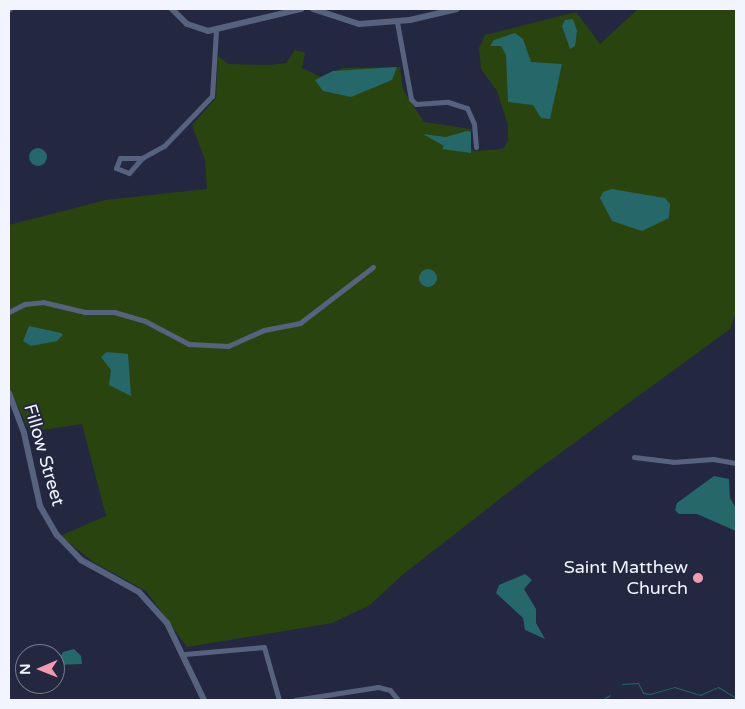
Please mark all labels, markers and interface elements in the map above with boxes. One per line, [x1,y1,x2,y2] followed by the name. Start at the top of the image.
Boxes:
[19,401,69,509] street label: Fillow Street
[564,557,688,600] place label: Saint Matthew Church
[692,572,704,584] marker: Saint Matthew Church
[15,644,65,694] north arrow
[17,663,34,675] text: N

